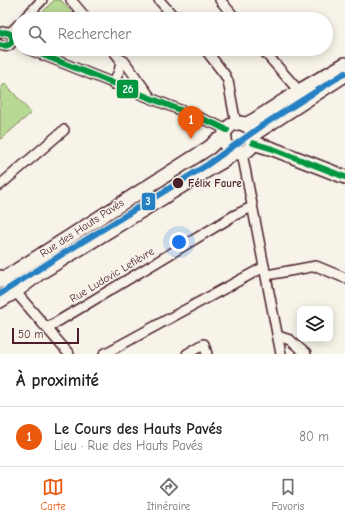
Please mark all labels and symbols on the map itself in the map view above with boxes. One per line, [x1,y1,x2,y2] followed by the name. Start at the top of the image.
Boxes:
[116,79,139,99] line badge: 26
[122,83,134,96] text: 26
[178,106,204,139] pin: 1
[171,176,185,190] marker: Félix Faure
[188,177,242,190] place label: Félix Faure
[141,192,156,211] line badge: 3
[145,195,151,208] text: 3
[38,196,127,260] street label: Rue des Hauts Pavés
[169,232,189,252] your location
[67,244,157,305] street label: Rue Ludovic Lefièvre
[12,326,79,345] scale bar

